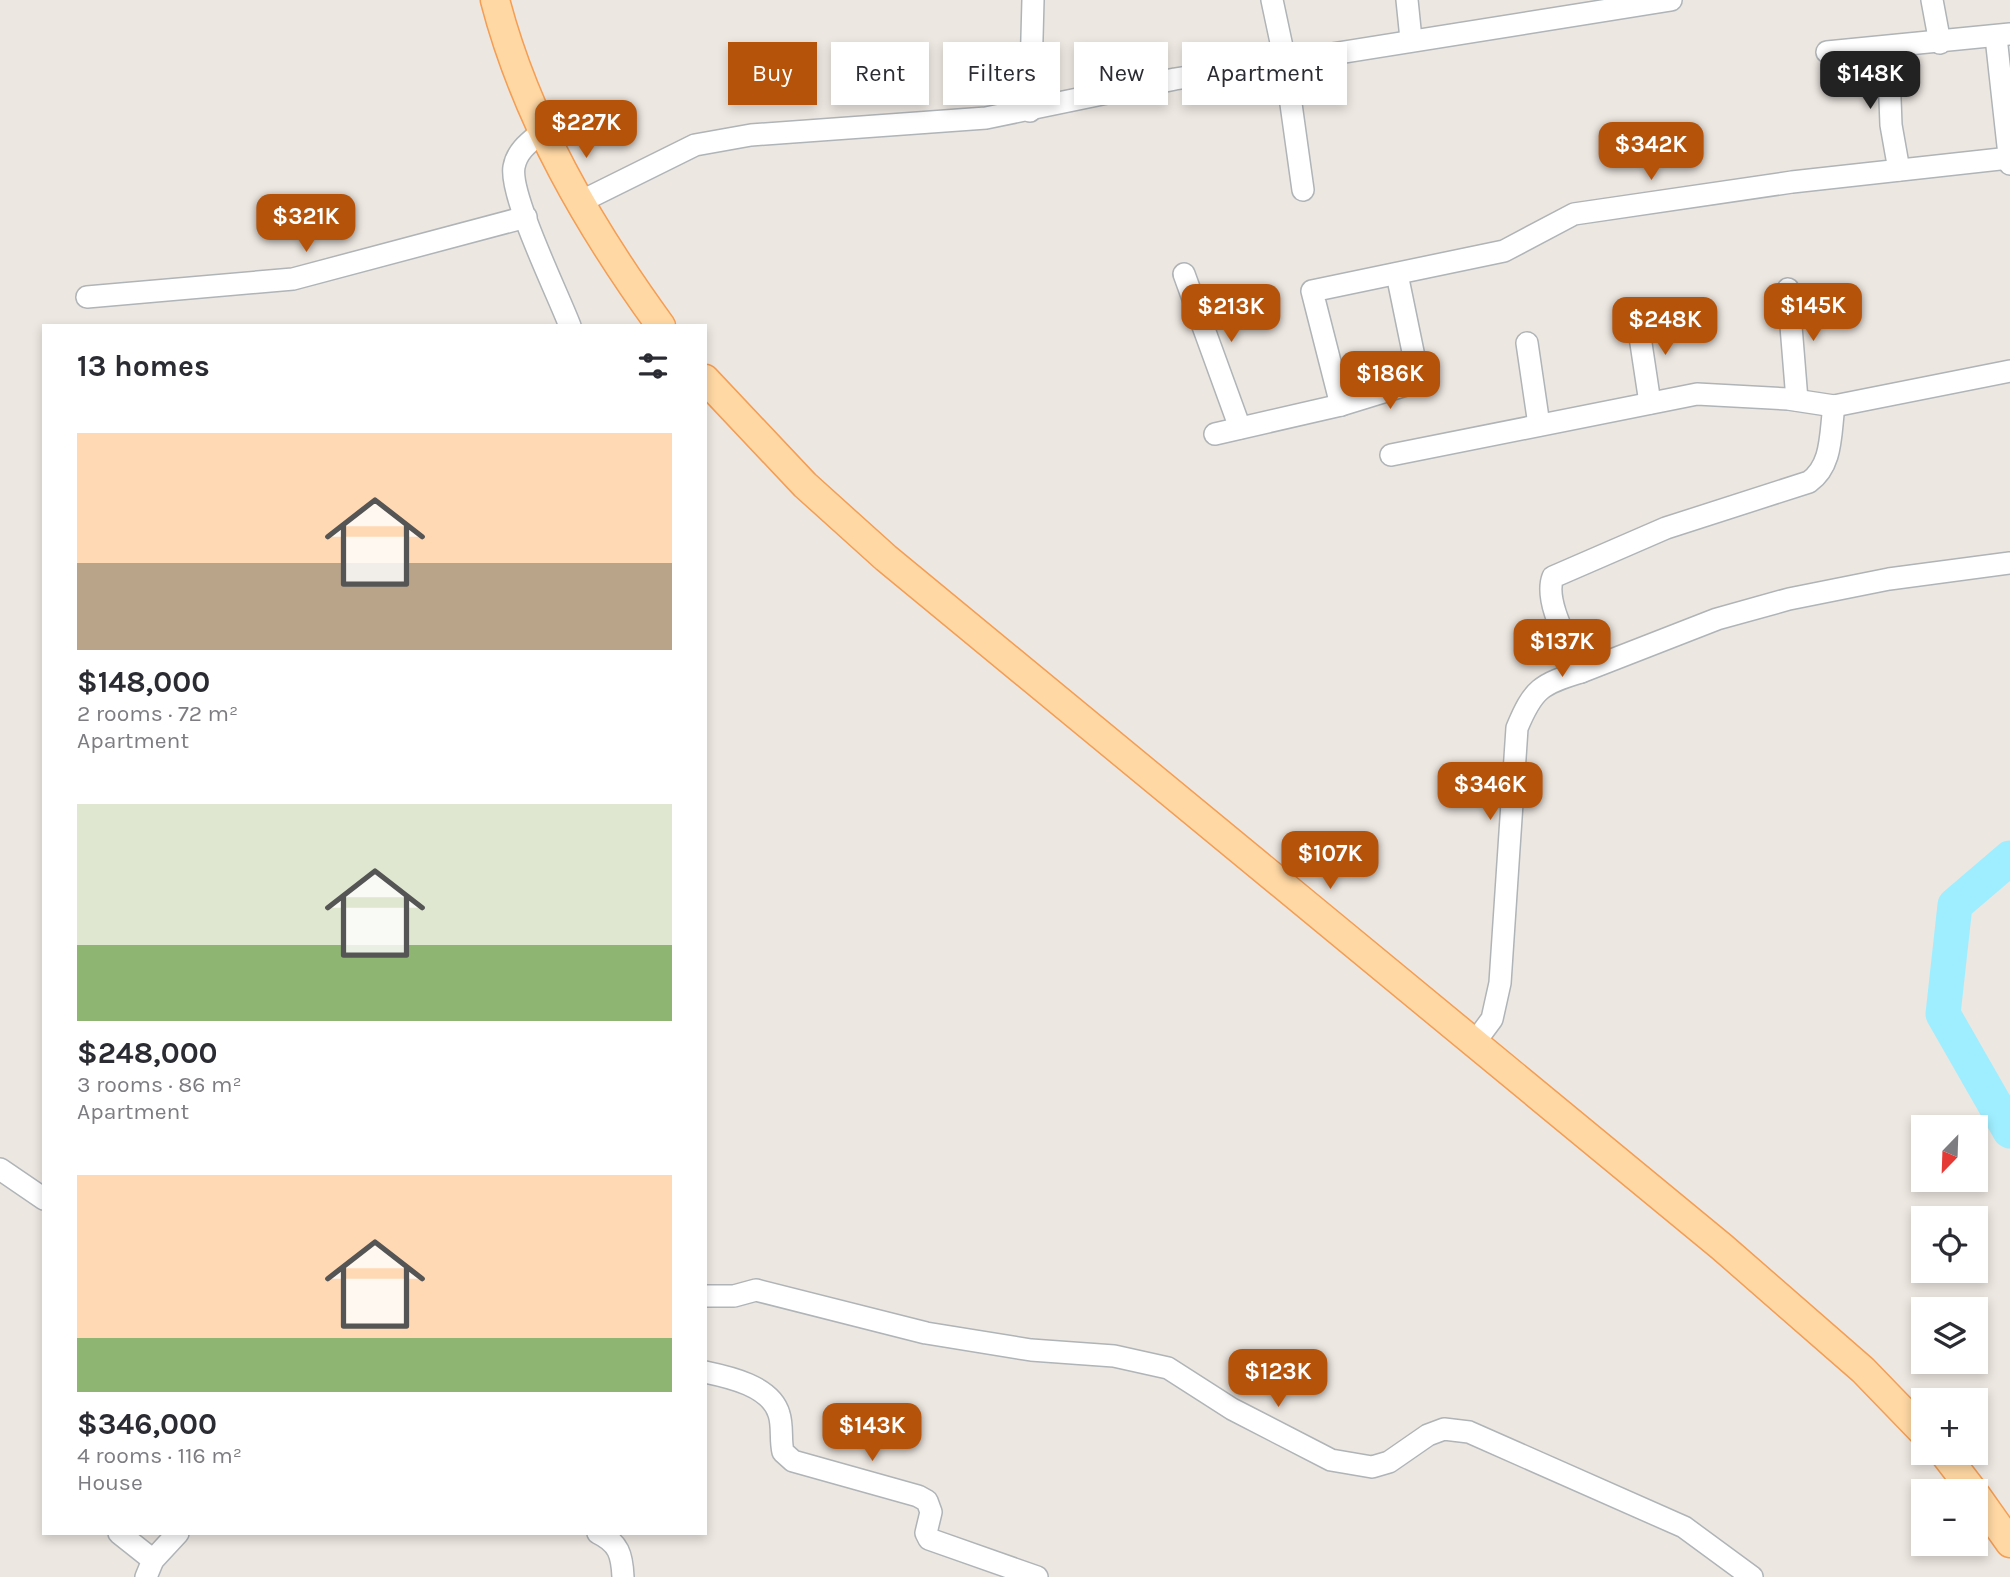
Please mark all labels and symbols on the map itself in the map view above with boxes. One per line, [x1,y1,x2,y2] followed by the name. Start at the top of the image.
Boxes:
[1821,52,1919,111] pin: $148K
[537,100,635,160] pin: $227K
[1602,122,1700,182] pin: $342K
[257,194,355,254] pin: $321K
[1182,284,1280,344] pin: $213K
[1764,284,1862,343] pin: $145K
[1616,298,1714,357] pin: $248K
[1341,352,1439,411] pin: $186K
[1513,620,1611,679] pin: $137K
[1441,762,1539,822] pin: $346K
[1281,832,1379,891] pin: $107K
[1911,1115,1988,1192] north arrow
[1229,1350,1327,1409] pin: $123K
[823,1404,921,1463] pin: $143K

